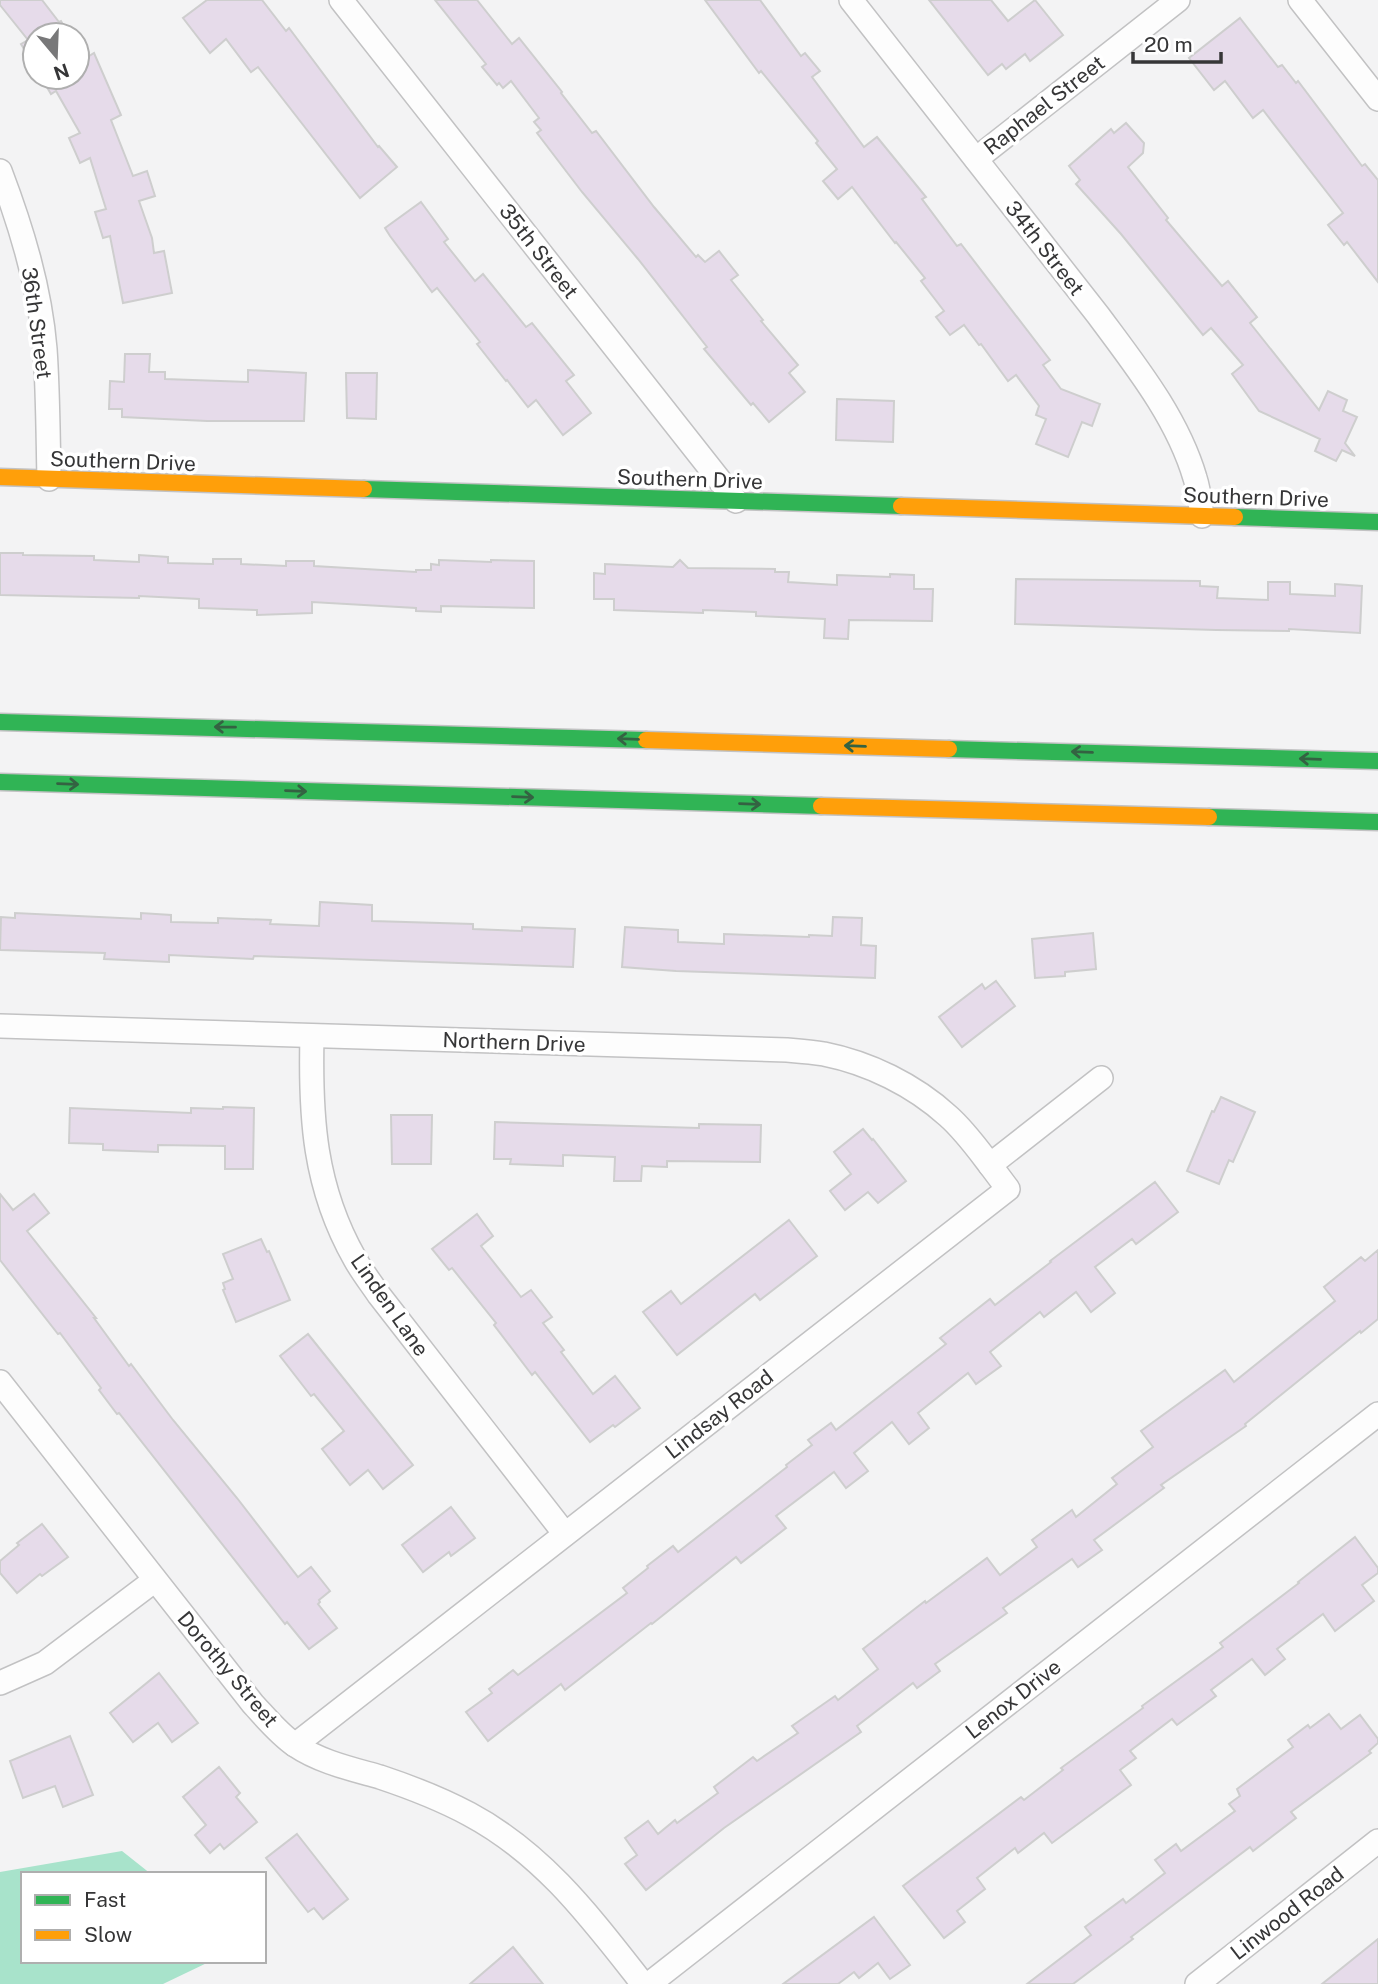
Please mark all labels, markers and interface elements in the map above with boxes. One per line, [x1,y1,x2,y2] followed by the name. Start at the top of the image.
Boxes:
[21,21,91,91] north arrow
[1133,21,1220,65] scale bar
[1144,32,1193,57] text: 20 m
[979,50,1109,160] street label: Raphael Street
[51,59,72,85] text: N
[1000,196,1090,300] street label: 34th Street
[494,199,584,303] street label: 35th Street
[17,265,57,381] street label: 36th Street
[50,446,196,476] street label: Southern Drive
[617,464,763,494] street label: Southern Drive
[1183,482,1329,512] street label: Southern Drive
[214,721,237,734] one-way arrow
[616,732,639,745] one-way arrow
[844,739,867,752] one-way arrow
[1071,746,1094,759] one-way arrow
[1299,753,1322,766] one-way arrow
[56,777,79,791] one-way arrow
[284,784,307,797] one-way arrow
[511,791,534,804] one-way arrow
[739,797,762,811] one-way arrow
[442,1027,586,1057] street label: Northern Drive
[346,1249,434,1361] street label: Linden Lane
[660,1364,778,1464] street label: Lindsay Road
[172,1606,284,1732] street label: Dorothy Street
[960,1654,1066,1744] street label: Lenox Drive
[1226,1861,1348,1965] street label: Linwood Road
[21,1872,266,1963] legend
[84,1887,126,1912] text: Fast
[84,1922,132,1947] text: Slow

